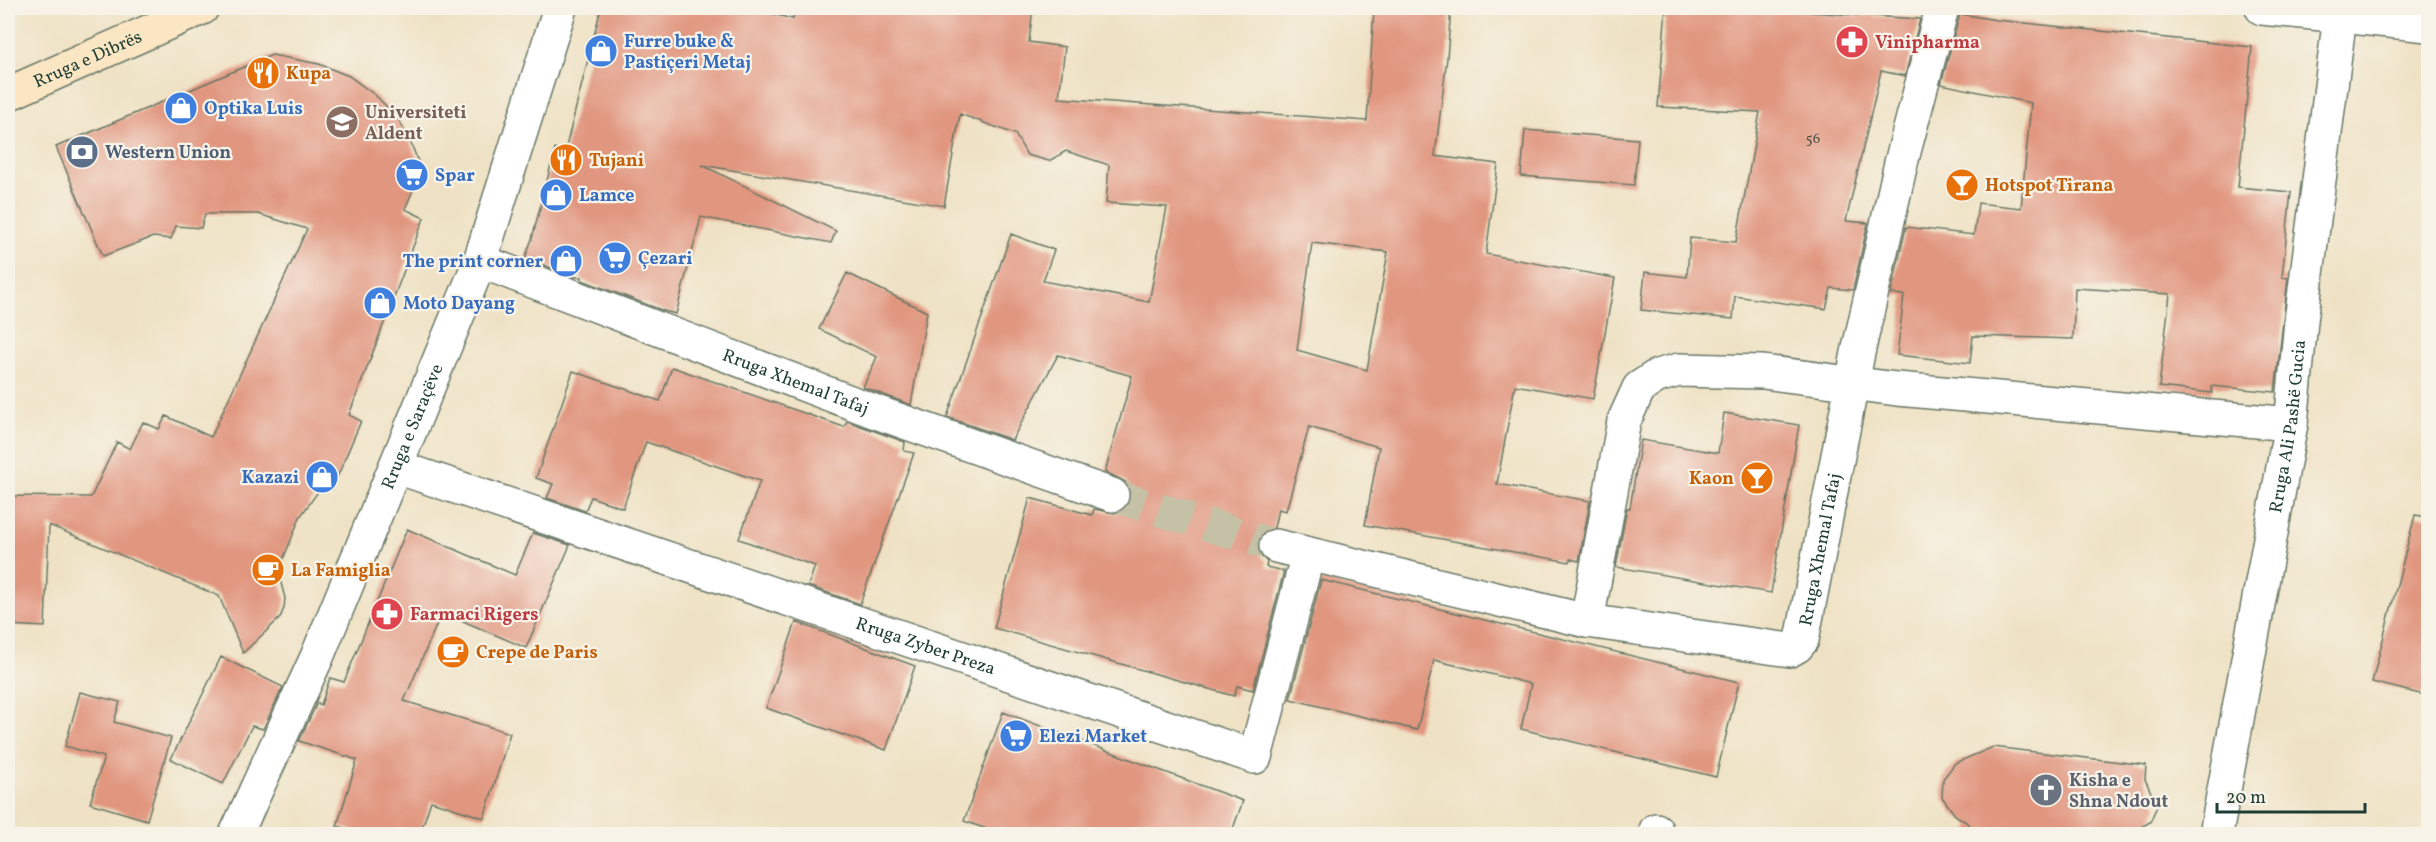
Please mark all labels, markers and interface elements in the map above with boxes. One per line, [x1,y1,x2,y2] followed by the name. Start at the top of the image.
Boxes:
[1834,24,1870,60] pharmacy icon: Vinipharma
[30,25,146,95] street label: Rruga e Dibrës
[624,30,751,76] place label: Furre buke & Pastiçeri Metaj
[1875,31,1980,56] place label: Vinipharma
[583,33,619,69] shop icon: Furre buke & Pastiçeri Metaj
[245,55,281,91] restaurant icon: Kupa
[286,62,331,87] place label: Kupa
[163,90,199,126] shop icon: Optika Luis
[204,97,303,122] place label: Optika Luis
[365,101,467,147] place label: Universiteti Aldent
[324,104,360,140] school or university icon: Universiteti Aldent
[1806,129,1820,150] house number: 56
[64,134,100,170] bank icon: Western Union
[105,141,231,166] place label: Western Union
[548,142,584,178] restaurant icon: Tujani
[589,149,644,174] place label: Tujani
[394,157,430,193] supermarket icon: Spar
[435,164,475,189] place label: Spar
[1944,167,1980,203] bar icon: Hotspot Tirana
[1985,174,2113,199] place label: Hotspot Tirana
[538,177,574,213] shop icon: Lamce
[579,184,634,209] place label: Lamce
[597,240,633,276] supermarket icon: Çezari
[548,243,584,279] shop icon: The print corner
[638,247,693,272] place label: Çezari
[403,250,543,275] place label: The print corner
[362,285,398,321] shop icon: Moto Dayang
[403,292,515,317] place label: Moto Dayang
[2264,339,2313,515] street label: Rruga Ali Pashë Gucia
[718,344,872,422] street label: Rruga Xhemal Tafaj
[376,360,450,494] street label: Rruga e Saraçëve
[304,459,340,495] shop icon: Kazazi
[1739,460,1775,496] bar icon: Kaon
[242,466,299,491] place label: Kazazi
[1689,467,1734,492] place label: Kaon
[1794,471,1848,628] street label: Rruga Xhemal Tafaj
[250,552,286,588] cafe icon: La Famiglia
[291,559,391,584] place label: La Famiglia
[369,596,405,632] pharmacy icon: Farmaci Rigers
[410,603,539,628] place label: Farmaci Rigers
[852,612,998,682] street label: Rruga Zyber Preza
[435,634,471,670] cafe icon: Crepe de Paris
[476,641,598,666] place label: Crepe de Paris
[998,718,1034,754] supermarket icon: Elezi Market
[1039,725,1147,750] place label: Elezi Market
[2069,769,2168,815] place label: Kisha e Shna Ndout
[2028,772,2064,808] church icon: Kisha e Shna Ndout
[2217,776,2366,814] scale bar
[2226,786,2266,811] text: 20 m

